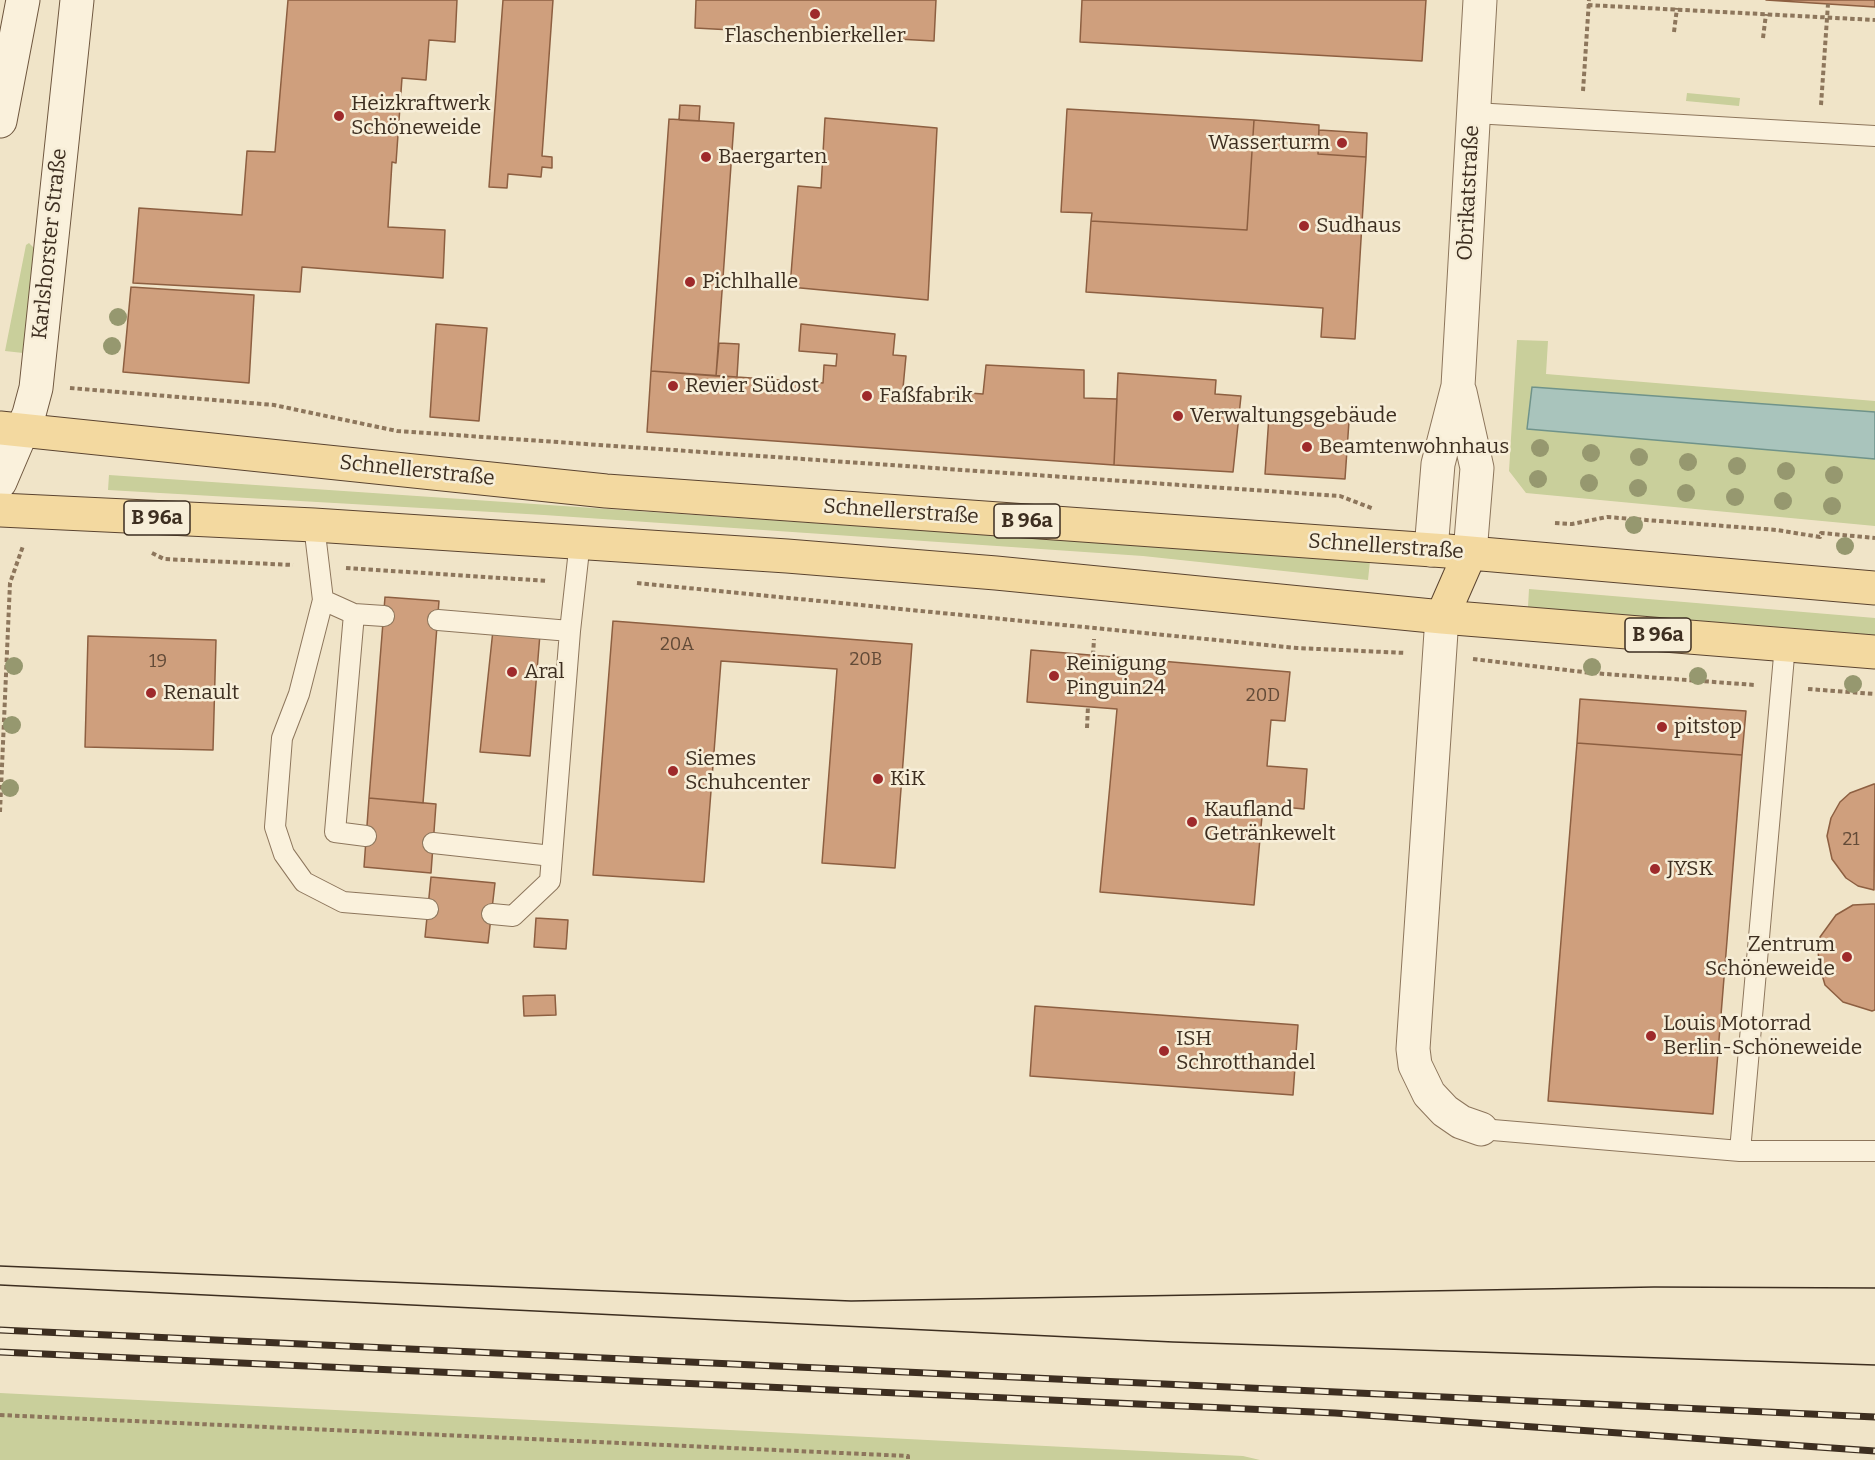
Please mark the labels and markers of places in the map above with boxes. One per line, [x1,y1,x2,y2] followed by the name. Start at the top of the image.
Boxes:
[808,7,822,21] marker: Flaschenbierkeller
[724,23,906,49] place label: Flaschenbierkeller
[351,91,490,141] place label: Heizkraftwerk Schöneweide
[332,109,346,123] marker: Heizkraftwerk Schöneweide
[1208,130,1330,156] place label: Wasserturm
[1335,136,1349,150] marker: Wasserturm
[718,144,827,170] place label: Baergarten
[699,150,713,164] marker: Baergarten
[1316,213,1401,239] place label: Sudhaus
[1297,219,1311,233] marker: Sudhaus
[702,269,798,295] place label: Pichlhalle
[683,275,697,289] marker: Pichlhalle
[685,373,819,399] place label: Revier Südost
[666,379,680,393] marker: Revier Südost
[879,383,973,409] place label: Faßfabrik
[860,389,874,403] marker: Faßfabrik
[1190,403,1397,429] place label: Verwaltungsgebäude
[1171,409,1185,423] marker: Verwaltungsgebäude
[1319,434,1509,460] place label: Beamtenwohnhaus
[1300,440,1314,454] marker: Beamtenwohnhaus
[1066,651,1166,701] place label: Reinigung Pinguin24
[524,659,565,685] place label: Aral
[505,665,519,679] marker: Aral
[1047,669,1061,683] marker: Reinigung Pinguin24
[163,680,239,706] place label: Renault
[144,686,158,700] marker: Renault
[1674,714,1742,740] place label: pitstop
[1655,720,1669,734] marker: pitstop
[685,746,810,796] place label: Siemes Schuhcenter
[666,764,680,778] marker: Siemes Schuhcenter
[890,766,926,792] place label: KiK
[871,772,885,786] marker: KiK
[1204,797,1336,847] place label: Kaufland Getränkewelt
[1185,815,1199,829] marker: Kaufland Getränkewelt
[1667,856,1713,882] place label: JYSK
[1648,862,1662,876] marker: JYSK
[1705,932,1835,982] place label: Zentrum Schöneweide
[1840,950,1854,964] marker: Zentrum Schöneweide
[1663,1011,1862,1061] place label: Louis Motorrad Berlin-Schöneweide
[1176,1026,1315,1076] place label: ISH Schrotthandel
[1644,1029,1658,1043] marker: Louis Motorrad Berlin-Schöneweide
[1157,1044,1171,1058] marker: ISH Schrotthandel

